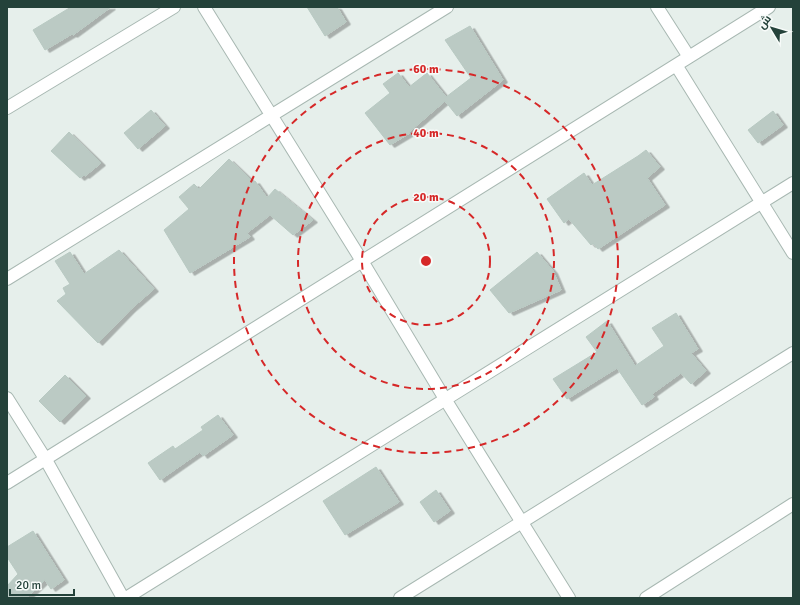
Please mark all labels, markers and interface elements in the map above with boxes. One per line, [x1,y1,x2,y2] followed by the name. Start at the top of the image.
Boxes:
[752,8,792,48] north arrow
[755,13,774,32] text: ش
[413,62,439,77] text: 60 m
[413,126,439,141] text: 40 m
[413,190,439,205] text: 20 m
[419,254,433,268] centre of rings
[10,571,74,597] scale bar
[16,578,41,593] text: 20 m

